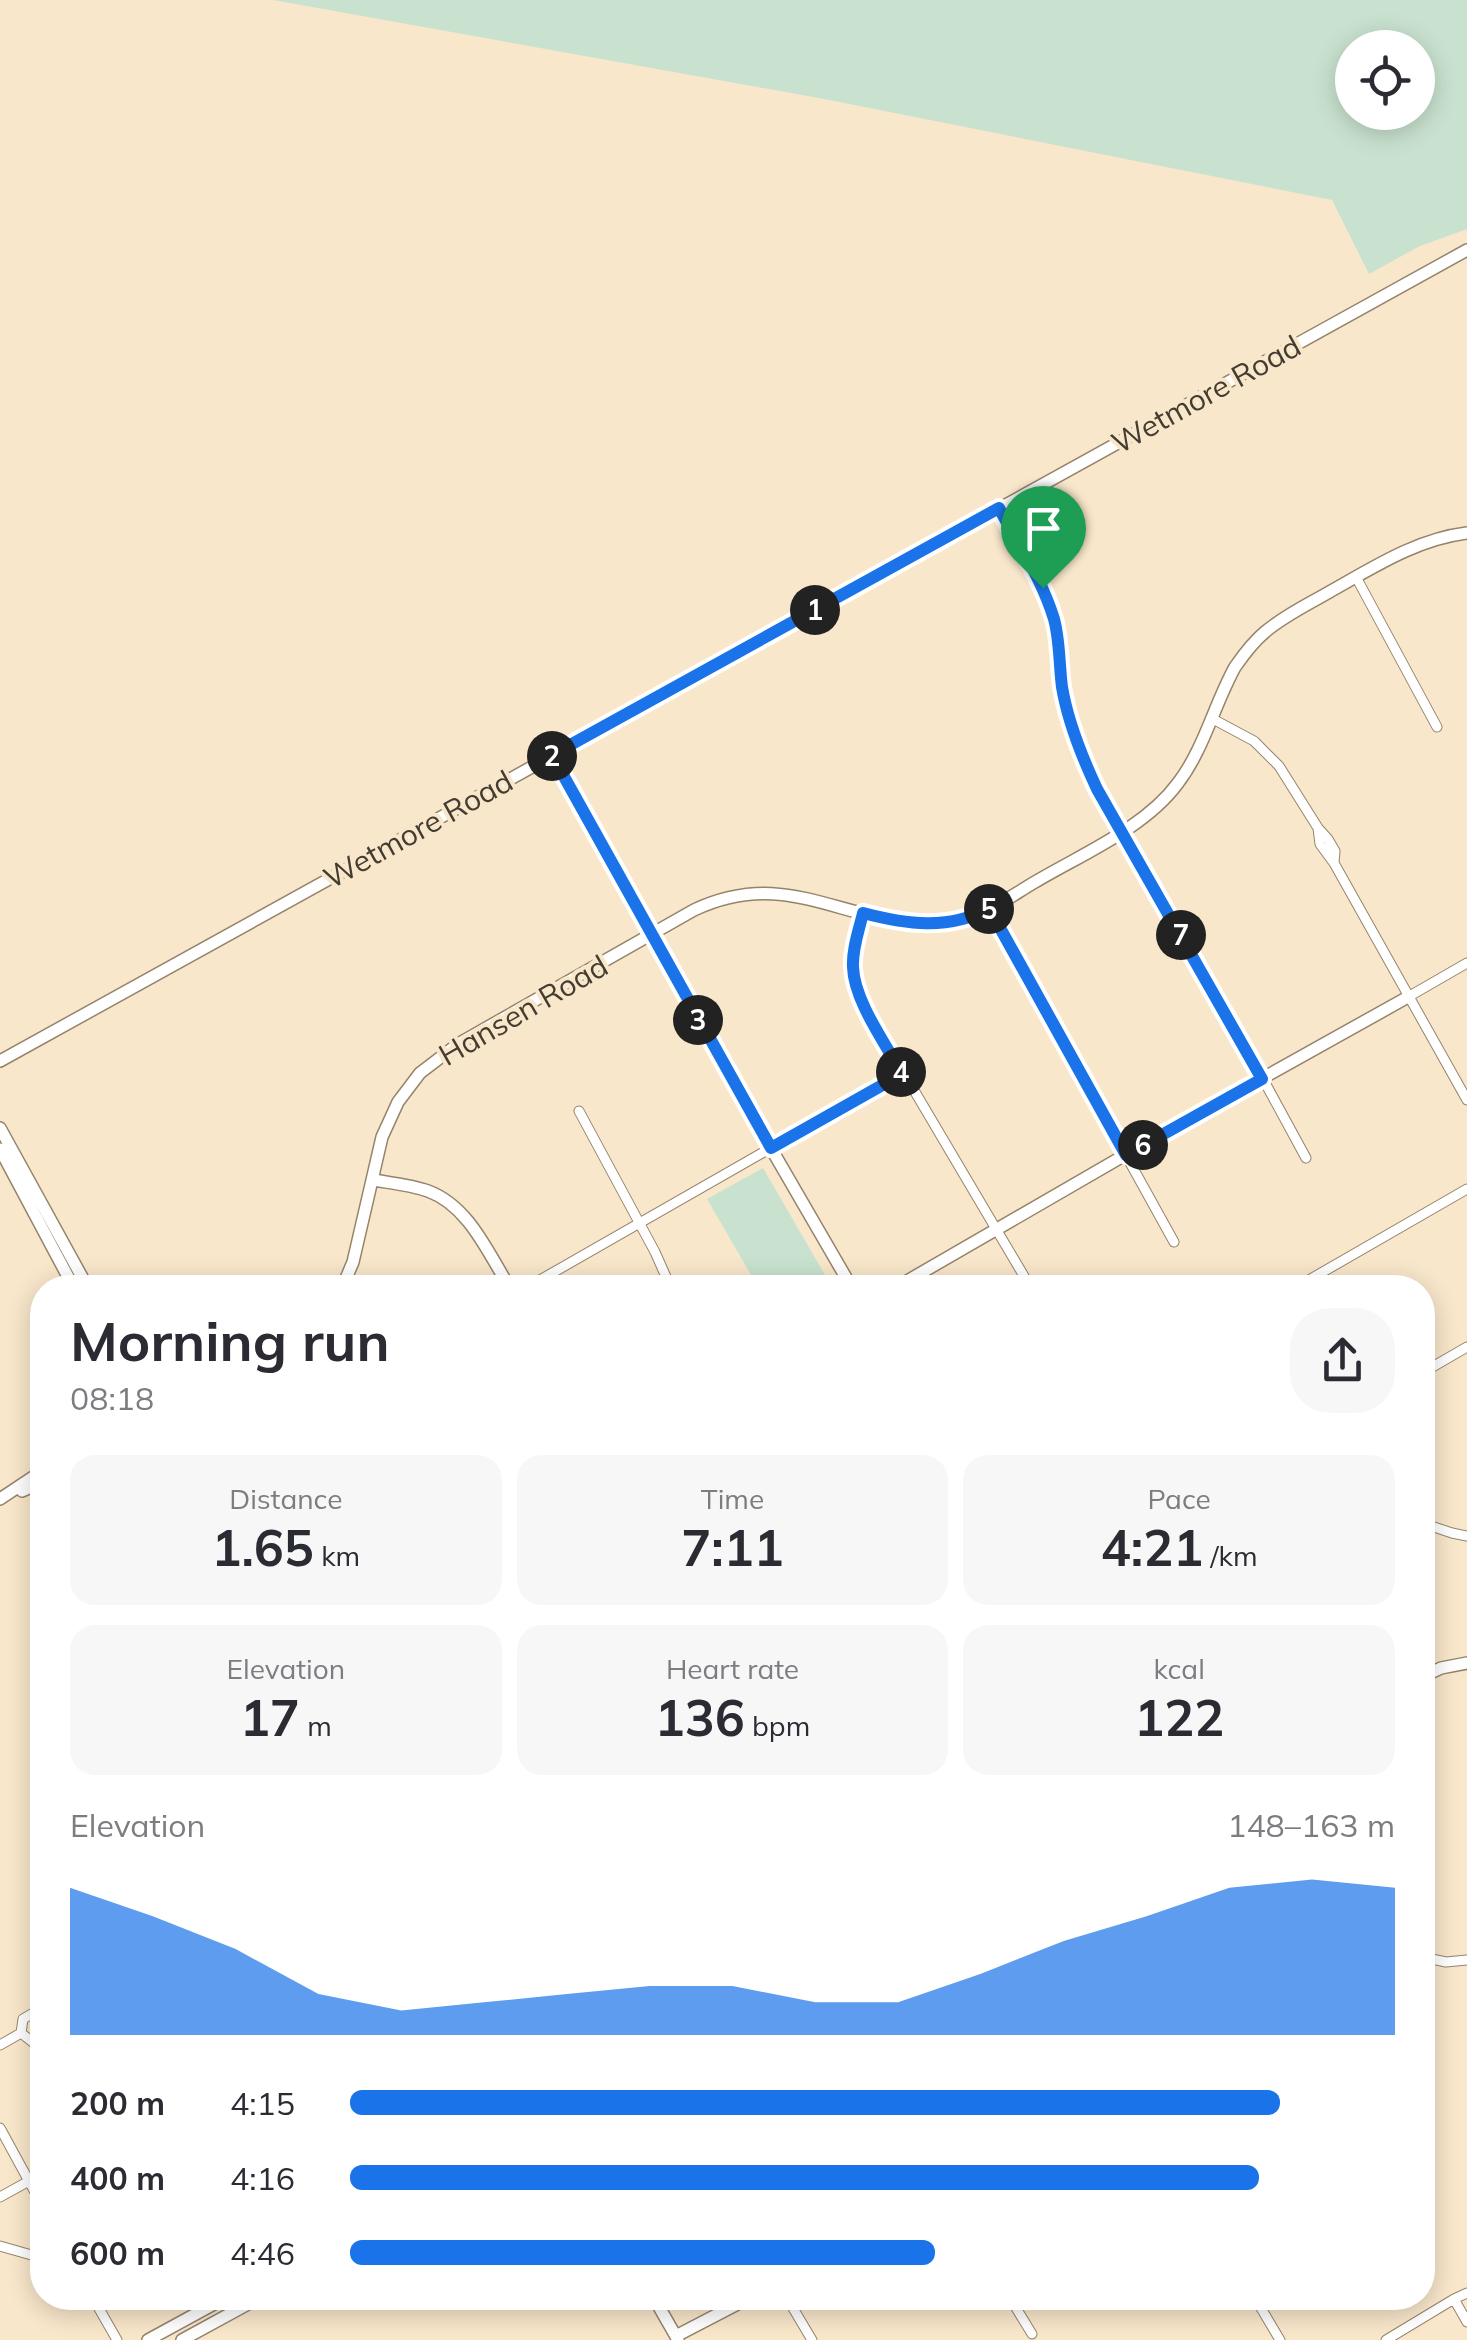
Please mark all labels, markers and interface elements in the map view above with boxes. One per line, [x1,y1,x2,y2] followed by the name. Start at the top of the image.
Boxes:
[1335,30,1435,130] map controls
[1335,30,1435,130] button: locate
[1105,326,1307,462] street label: Wetmore Road
[1001,486,1086,589] pin
[1016,501,1071,556] icon: arrive
[790,585,840,635] pin: 1
[807,592,823,627] text: 1
[527,731,577,781] pin: 2
[544,738,560,773] text: 2
[317,761,519,897] street label: Wetmore Road
[964,884,1014,934] pin: 5
[981,891,997,926] text: 5
[1156,910,1206,960] pin: 7
[1173,917,1189,952] text: 7
[432,946,614,1074] street label: Hansen Road
[673,995,723,1045] pin: 3
[690,1002,706,1037] text: 3
[876,1047,926,1097] pin: 4
[893,1054,909,1089] text: 4
[1118,1120,1168,1170] pin: 6
[1135,1127,1151,1162] text: 6
[70,1306,390,1375] text: Morning run
[1290,1308,1395,1413] button: share
[70,1378,154,1418] text: 08:18
[229,1481,342,1516] text: Distance
[701,1481,764,1516] text: Time
[1148,1481,1211,1516] text: Pace
[211,1516,314,1579] text: 1.65
[681,1516,784,1579] text: 7:11
[1101,1516,1203,1579] text: 4:21
[314,1538,360,1573] text: km
[1203,1538,1257,1573] text: /km
[227,1651,345,1686] text: Elevation
[666,1651,799,1686] text: Heart rate
[1154,1651,1205,1686] text: kcal
[240,1686,300,1749] text: 17
[655,1686,745,1749] text: 136
[1134,1686,1224,1749] text: 122
[300,1708,332,1743] text: m
[745,1708,810,1743] text: bpm
[70,1805,205,1845] text: Elevation
[1227,1805,1395,1845] text: 148–163 m
[70,2083,165,2123] text: 200 m
[230,2083,295,2123] text: 4:15
[70,2158,165,2198] text: 400 m
[230,2158,295,2198] text: 4:16
[70,2233,165,2273] text: 600 m
[230,2233,295,2273] text: 4:46

